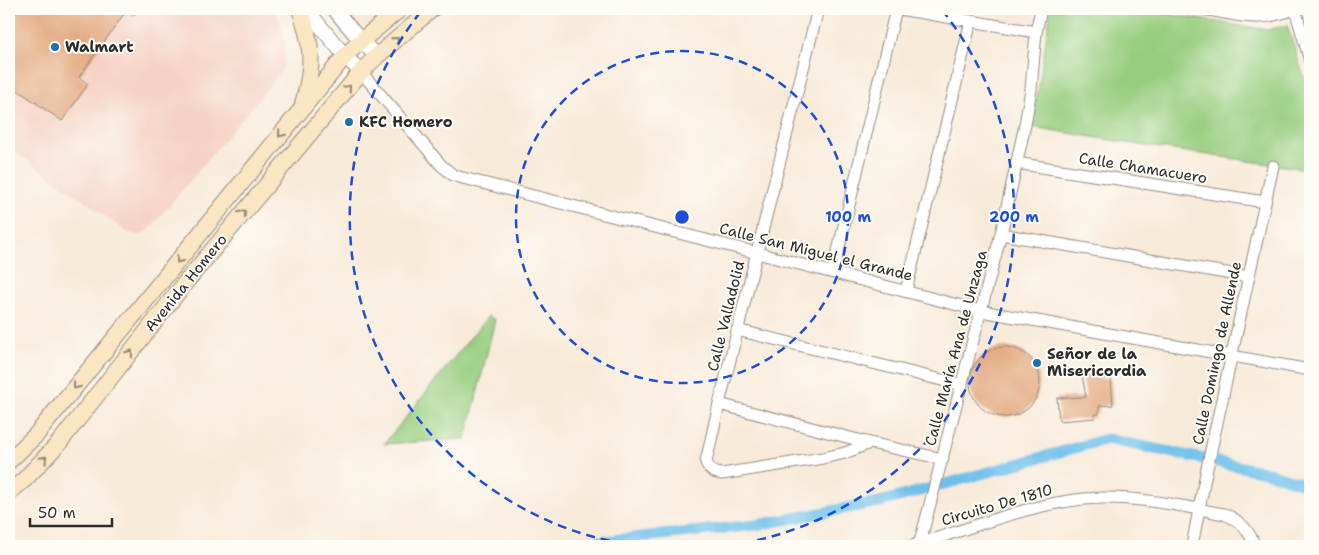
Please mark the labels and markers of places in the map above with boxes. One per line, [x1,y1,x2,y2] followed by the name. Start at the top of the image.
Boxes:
[65,37,134,57] place label: Walmart
[49,41,61,53] marker: Walmart
[359,112,453,132] place label: KFC Homero
[343,116,355,128] marker: KFC Homero
[673,208,691,226] centre of rings
[1047,344,1147,381] place label: Señor de la Misericordia
[1031,357,1043,369] marker: Señor de la Misericordia

